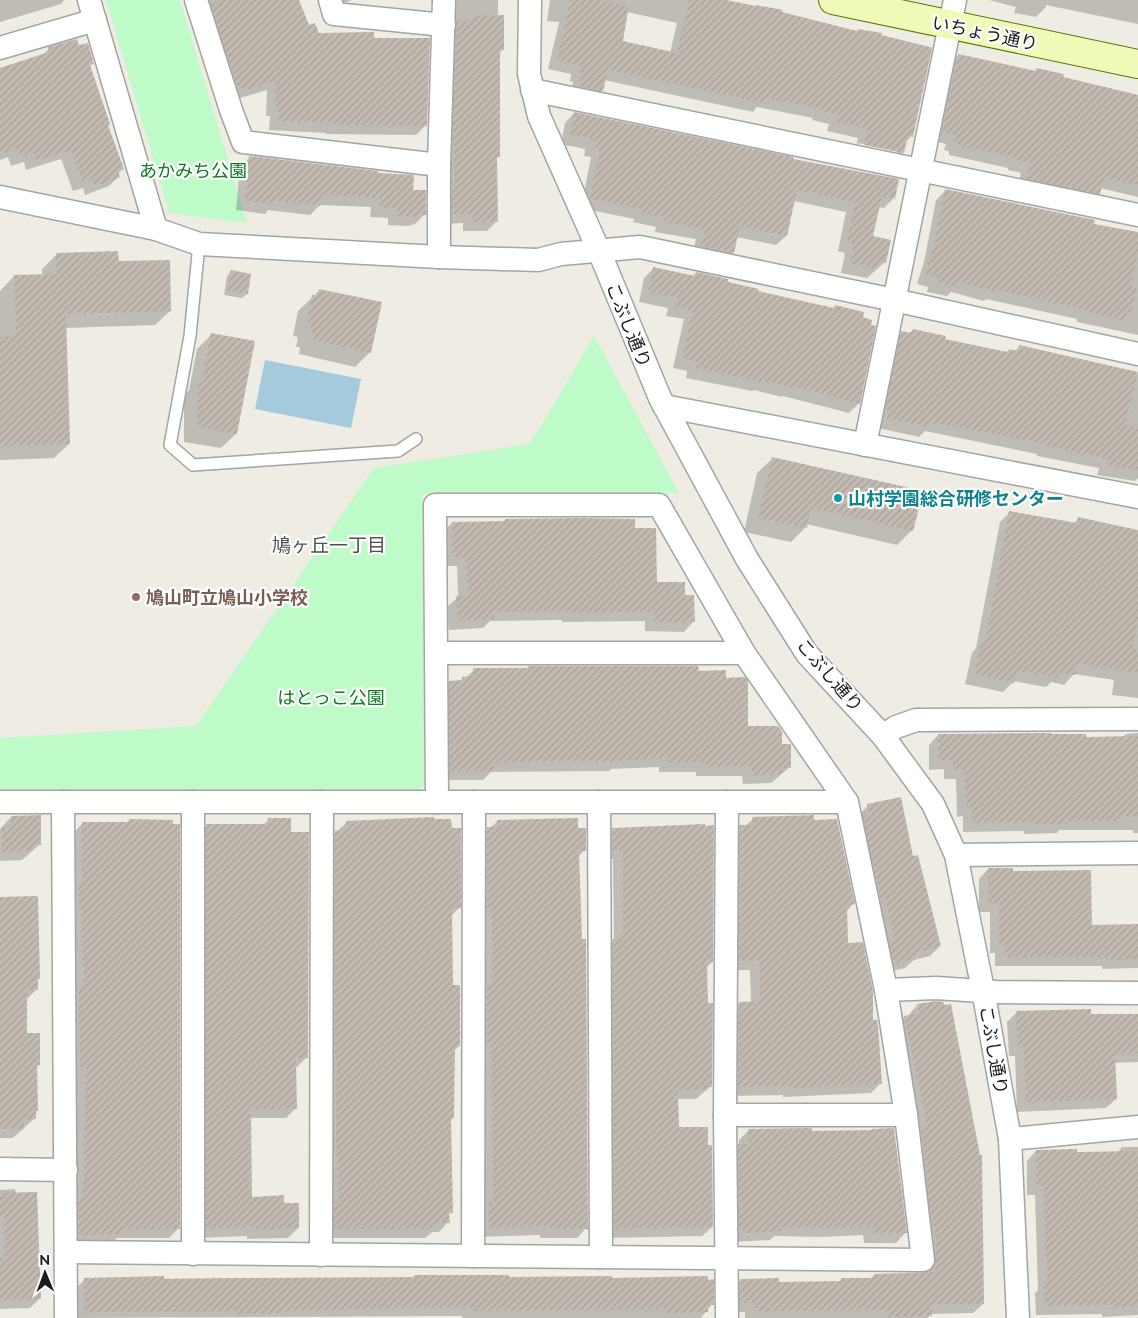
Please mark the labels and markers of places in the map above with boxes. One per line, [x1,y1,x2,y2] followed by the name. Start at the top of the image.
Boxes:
[848,488,1064,509] place label: 山村学園総合研修センター
[832,492,844,504] marker: 山村学園総合研修センター
[146,587,308,608] place label: 鳩山町立鳩山小学校
[130,591,142,603] marker: 鳩山町立鳩山小学校

